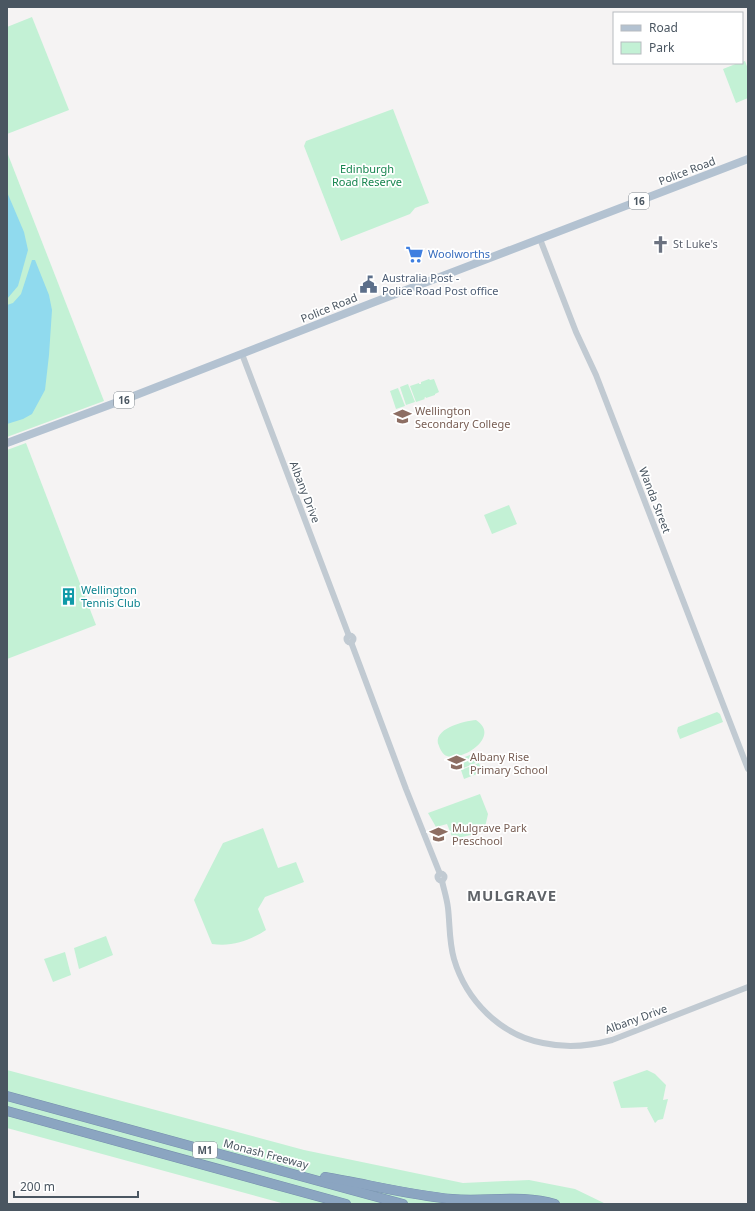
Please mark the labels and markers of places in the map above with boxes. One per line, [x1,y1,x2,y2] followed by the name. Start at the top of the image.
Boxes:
[650,234,670,254] church icon: St Luke's
[673,236,718,251] place label: St Luke's
[405,244,425,264] supermarket icon: Woolworths
[428,246,490,261] place label: Woolworths
[382,270,499,298] place label: Australia Post - Police Road Post office
[359,274,379,294] public building icon: Australia Post - Police Road Post office
[415,403,510,431] place label: Wellington Secondary College
[392,407,412,427] school or university icon: Wellington Secondary College
[81,582,141,610] place label: Wellington Tennis Club
[58,586,78,606] building icon: Wellington Tennis Club
[470,749,548,777] place label: Albany Rise Primary School
[447,753,467,773] school or university icon: Albany Rise Primary School
[452,820,527,848] place label: Mulgrave Park Preschool
[429,824,449,844] school or university icon: Mulgrave Park Preschool

